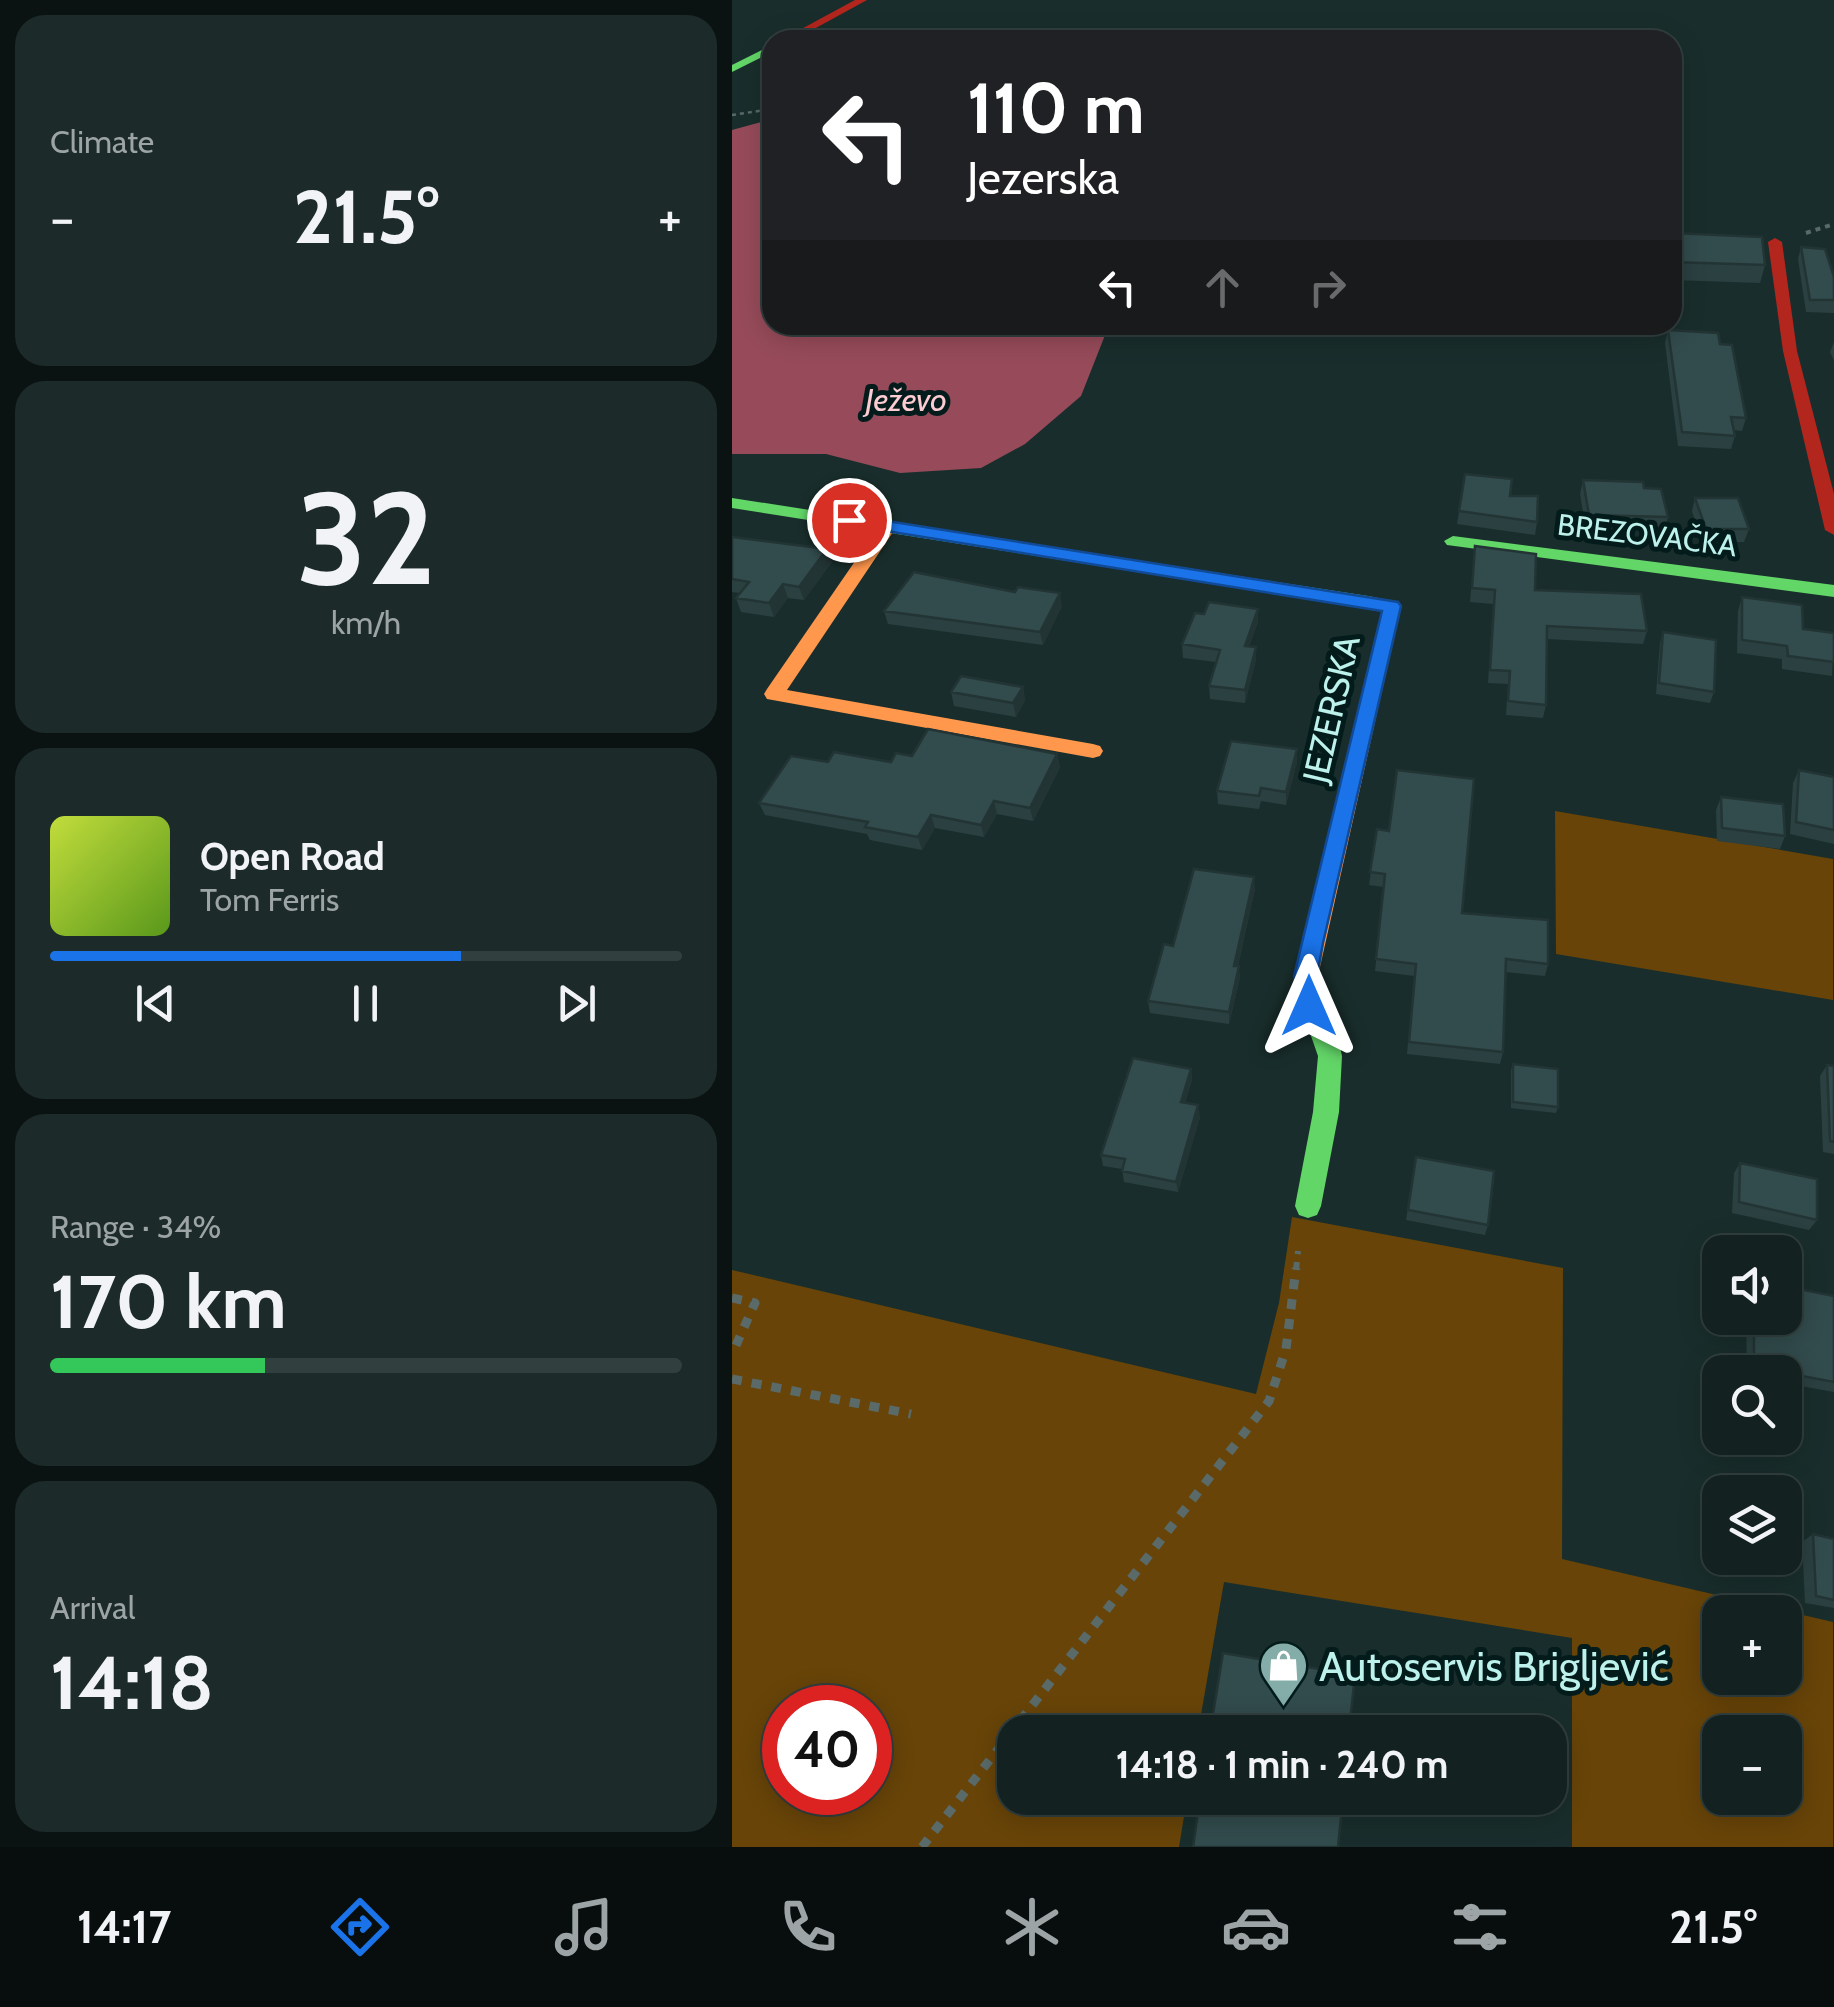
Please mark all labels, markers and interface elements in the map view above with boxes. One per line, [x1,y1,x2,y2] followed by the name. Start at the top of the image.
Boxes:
[967,65,1145,151] text: 110 m
[802,70,932,200] icon: left
[50,122,154,161] text: Climate
[967,151,1119,205] text: Jezerska
[293,171,439,262] text: 21.5°
[50,184,74,251] text: −
[658,184,682,251] text: +
[1090,260,1145,315] icon: left
[1195,260,1250,315] icon: ahead
[1300,260,1355,315] icon: right
[862,380,947,419] water label: Ježevo
[297,459,435,617] text: 32
[807,478,892,563] pin
[822,493,877,548] icon: arrive
[1555,506,1739,564] street label: BREZOVAČKA
[331,603,401,642] text: km/h
[1293,631,1369,788] street label: JEZERSKA
[200,833,385,880] text: Open Road
[200,880,339,919] text: Tom Ferris
[1257,954,1361,1058] position arrow
[128,976,183,1031] icon: previous
[338,976,393,1031] icon: pause
[549,976,604,1031] icon: next
[50,1207,221,1246] text: Range · 34%
[1702,1235,1802,1815] map controls
[1702,1235,1802,1335] button: sound
[50,1256,287,1347] text: 170 km
[1702,1355,1802,1455] button: search
[1702,1475,1802,1575] button: layers
[50,1588,135,1627] text: Arrival
[1702,1595,1802,1695] button: +
[50,1637,214,1728] text: 14:18
[1258,1640,1310,1708] shop icon: Autoservis Brigljević
[1319,1640,1669,1692] place label: Autoservis Brigljević
[762,1685,892,1815] speed limit sign: 40
[1702,1715,1802,1815] button: −
[1116,1741,1448,1788] text: 14:18 · 1 min · 240 m
[325,1892,395,1962] icon: directions
[549,1892,619,1962] icon: music
[773,1892,843,1962] icon: phone
[997,1892,1067,1962] icon: climate
[1221,1892,1291,1962] icon: car
[1445,1892,1515,1962] icon: filters
[77,1900,171,1954] text: 14:17
[1669,1900,1757,1954] text: 21.5°

